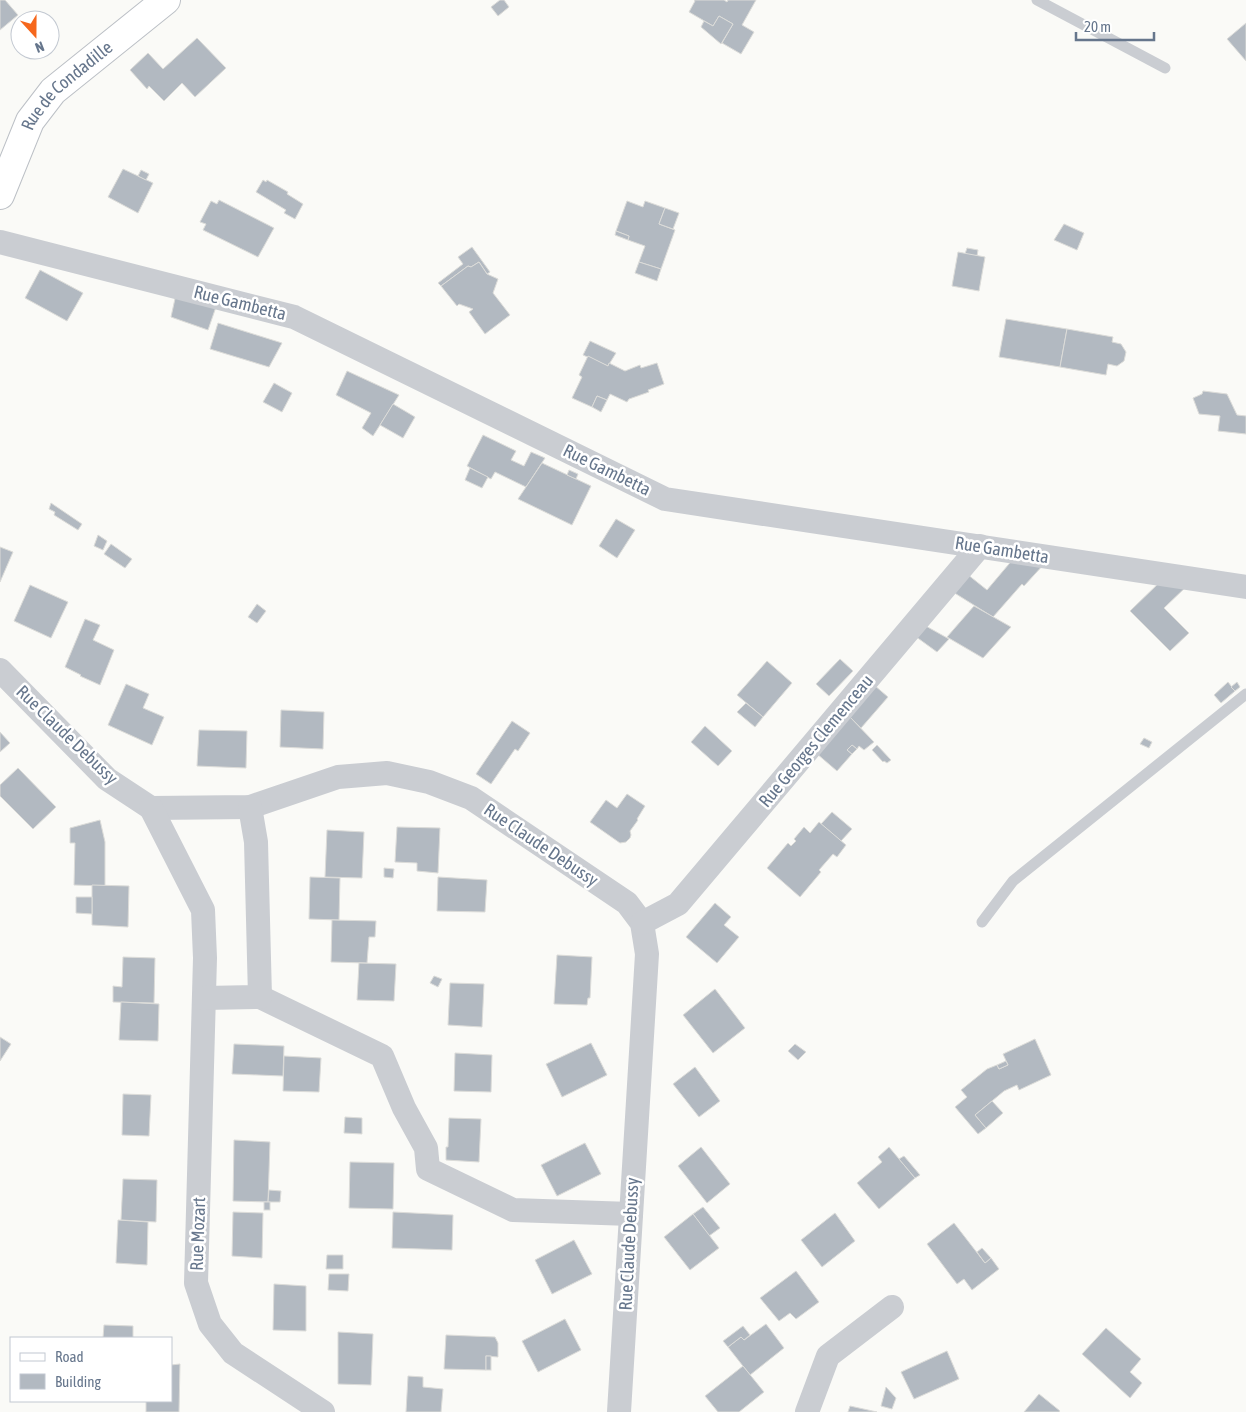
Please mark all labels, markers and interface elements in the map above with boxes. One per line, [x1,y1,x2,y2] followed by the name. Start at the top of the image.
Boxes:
[10,10,60,60] north arrow
[1076,10,1154,42] scale bar
[1084,18,1111,35] text: 20 m
[16,36,116,133] street label: Rue de Condadille
[33,38,46,56] text: N
[192,281,289,324] street label: Rue Gambetta
[560,439,654,500] street label: Rue Gambetta
[954,532,1050,567] street label: Rue Gambetta
[754,670,877,811] street label: Rue Georges Clemenceau
[12,681,122,788] street label: Rue Claude Debussy
[480,799,602,890] street label: Rue Claude Debussy
[615,1177,642,1311] street label: Rue Claude Debussy
[186,1197,209,1271] street label: Rue Mozart
[10,1337,172,1402] legend
[55,1348,84,1365] text: Road
[55,1373,101,1390] text: Building

